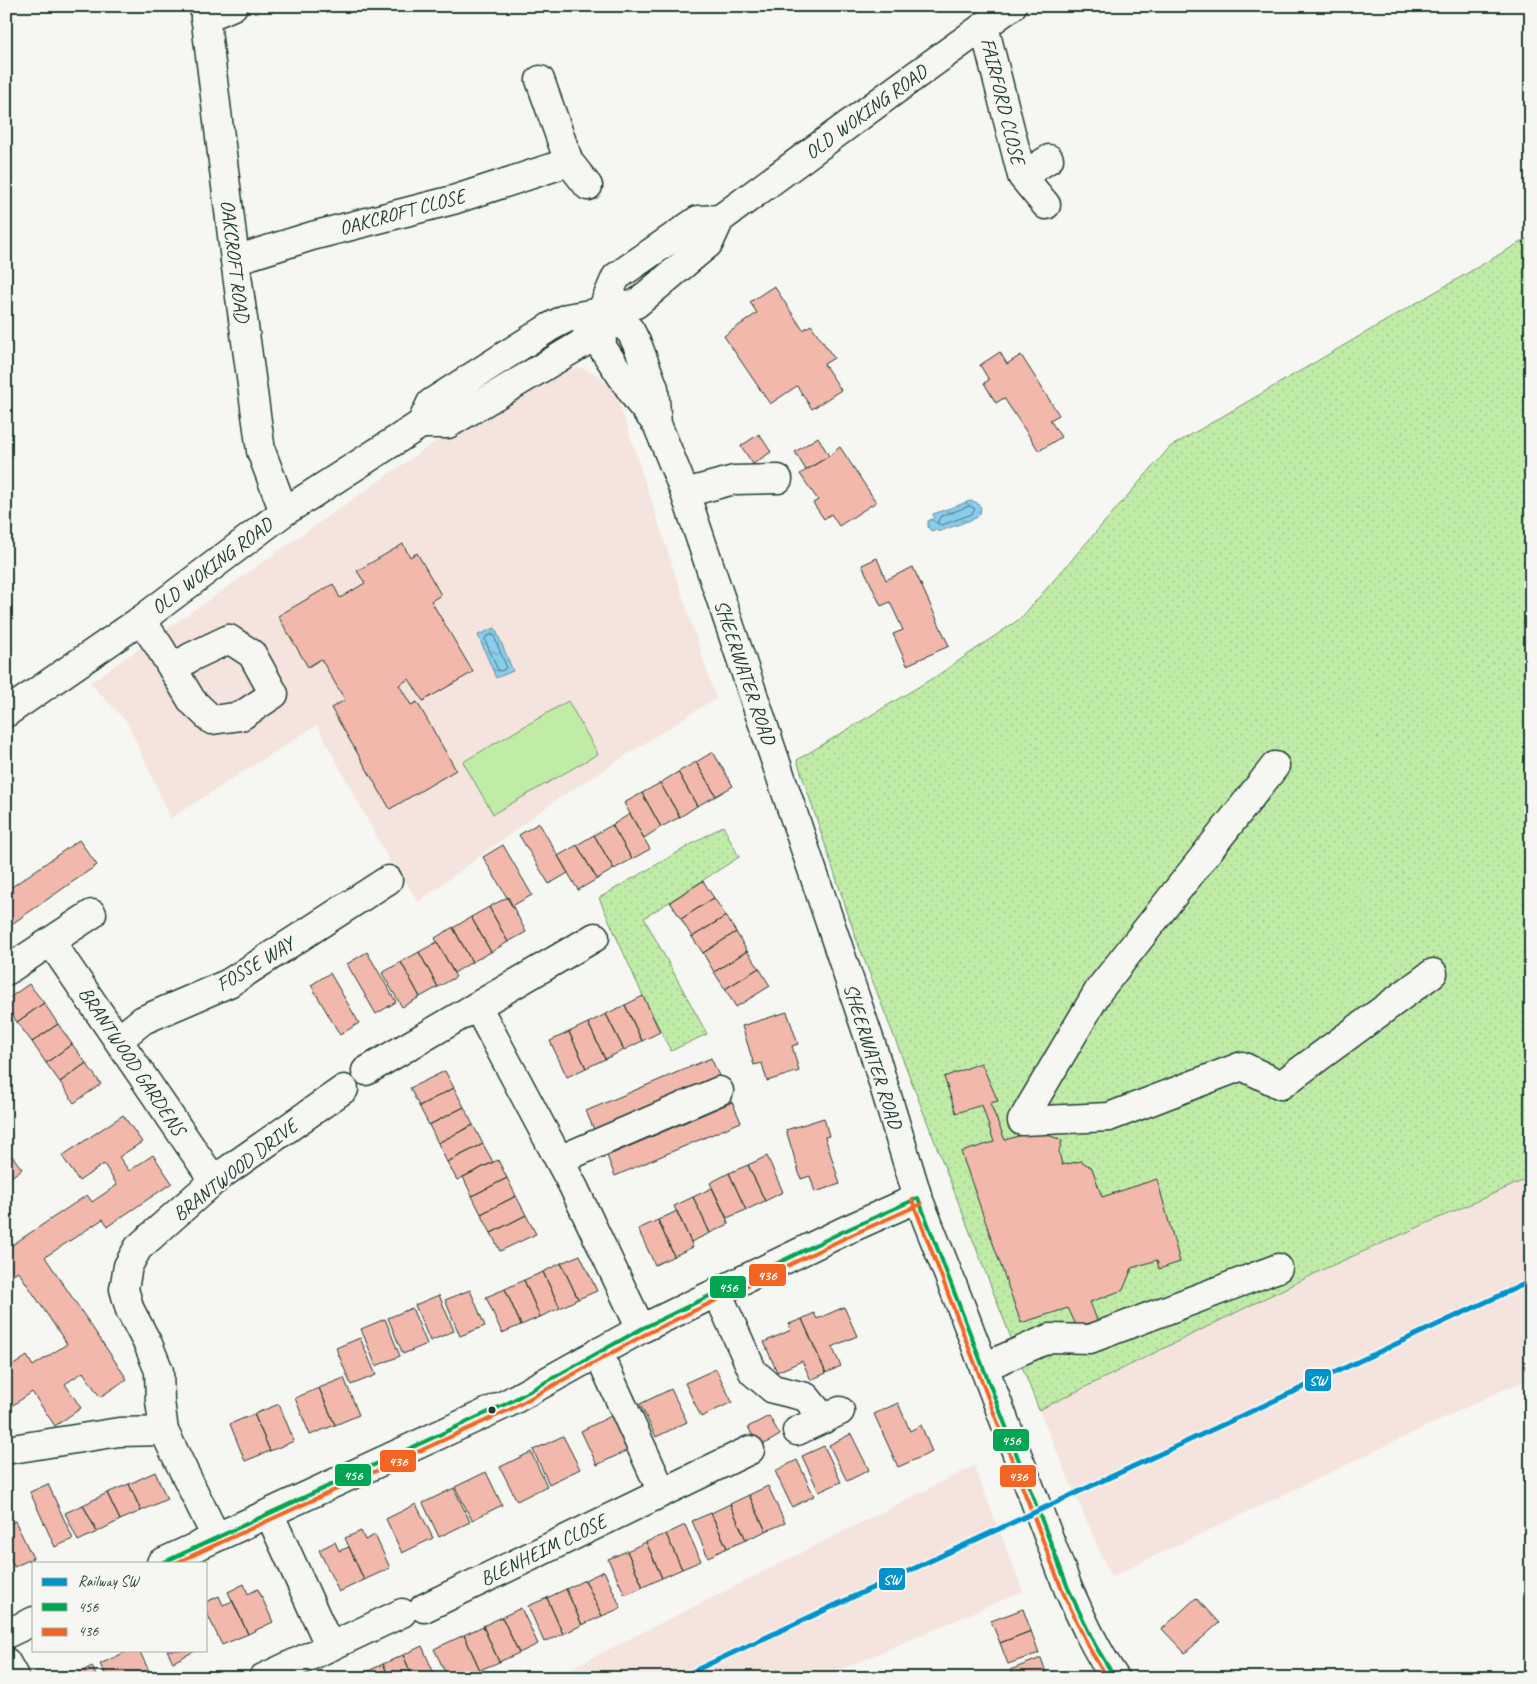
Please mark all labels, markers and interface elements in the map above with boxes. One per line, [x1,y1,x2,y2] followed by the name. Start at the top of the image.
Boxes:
[975,35,1032,170] street label: FAIRFORD CLOSE
[800,58,933,165] street label: OLD WOKING ROAD
[336,182,471,241] street label: OAKCROFT CLOSE
[215,198,255,325] street label: OAKCROFT ROAD
[146,511,279,620] street label: OLD WOKING ROAD
[709,596,782,749] street label: SHEERWATER ROAD
[212,930,301,997] street label: FOSSE WAY
[838,980,909,1133] street label: SHEERWATER ROAD
[73,982,192,1142] street label: BRANTWOOD GARDENS
[168,1112,305,1226] street label: BRANTWOOD DRIVE
[748,1263,787,1287] line badge: 436
[757,1267,778,1284] text: 436
[709,1275,747,1299] line badge: 456
[719,1279,739,1296] text: 456
[1304,1368,1332,1392] line badge: SW
[1309,1372,1329,1389] text: SW
[487,1405,497,1415] unlabelled marker
[992,1428,1030,1452] line badge: 456
[1002,1432,1022,1449] text: 456
[379,1449,417,1473] line badge: 436
[388,1453,409,1470] text: 436
[334,1463,372,1487] line badge: 456
[999,1464,1037,1488] line badge: 436
[344,1467,364,1484] text: 456
[1008,1468,1029,1485] text: 436
[476,1507,613,1591] street label: BLENHEIM CLOSE
[32,1562,208,1652] legend
[878,1567,906,1591] line badge: SW
[883,1571,903,1588] text: SW
[78,1572,141,1591] text: Railway SW
[78,1598,100,1617] text: 456
[78,1622,100,1641] text: 436

